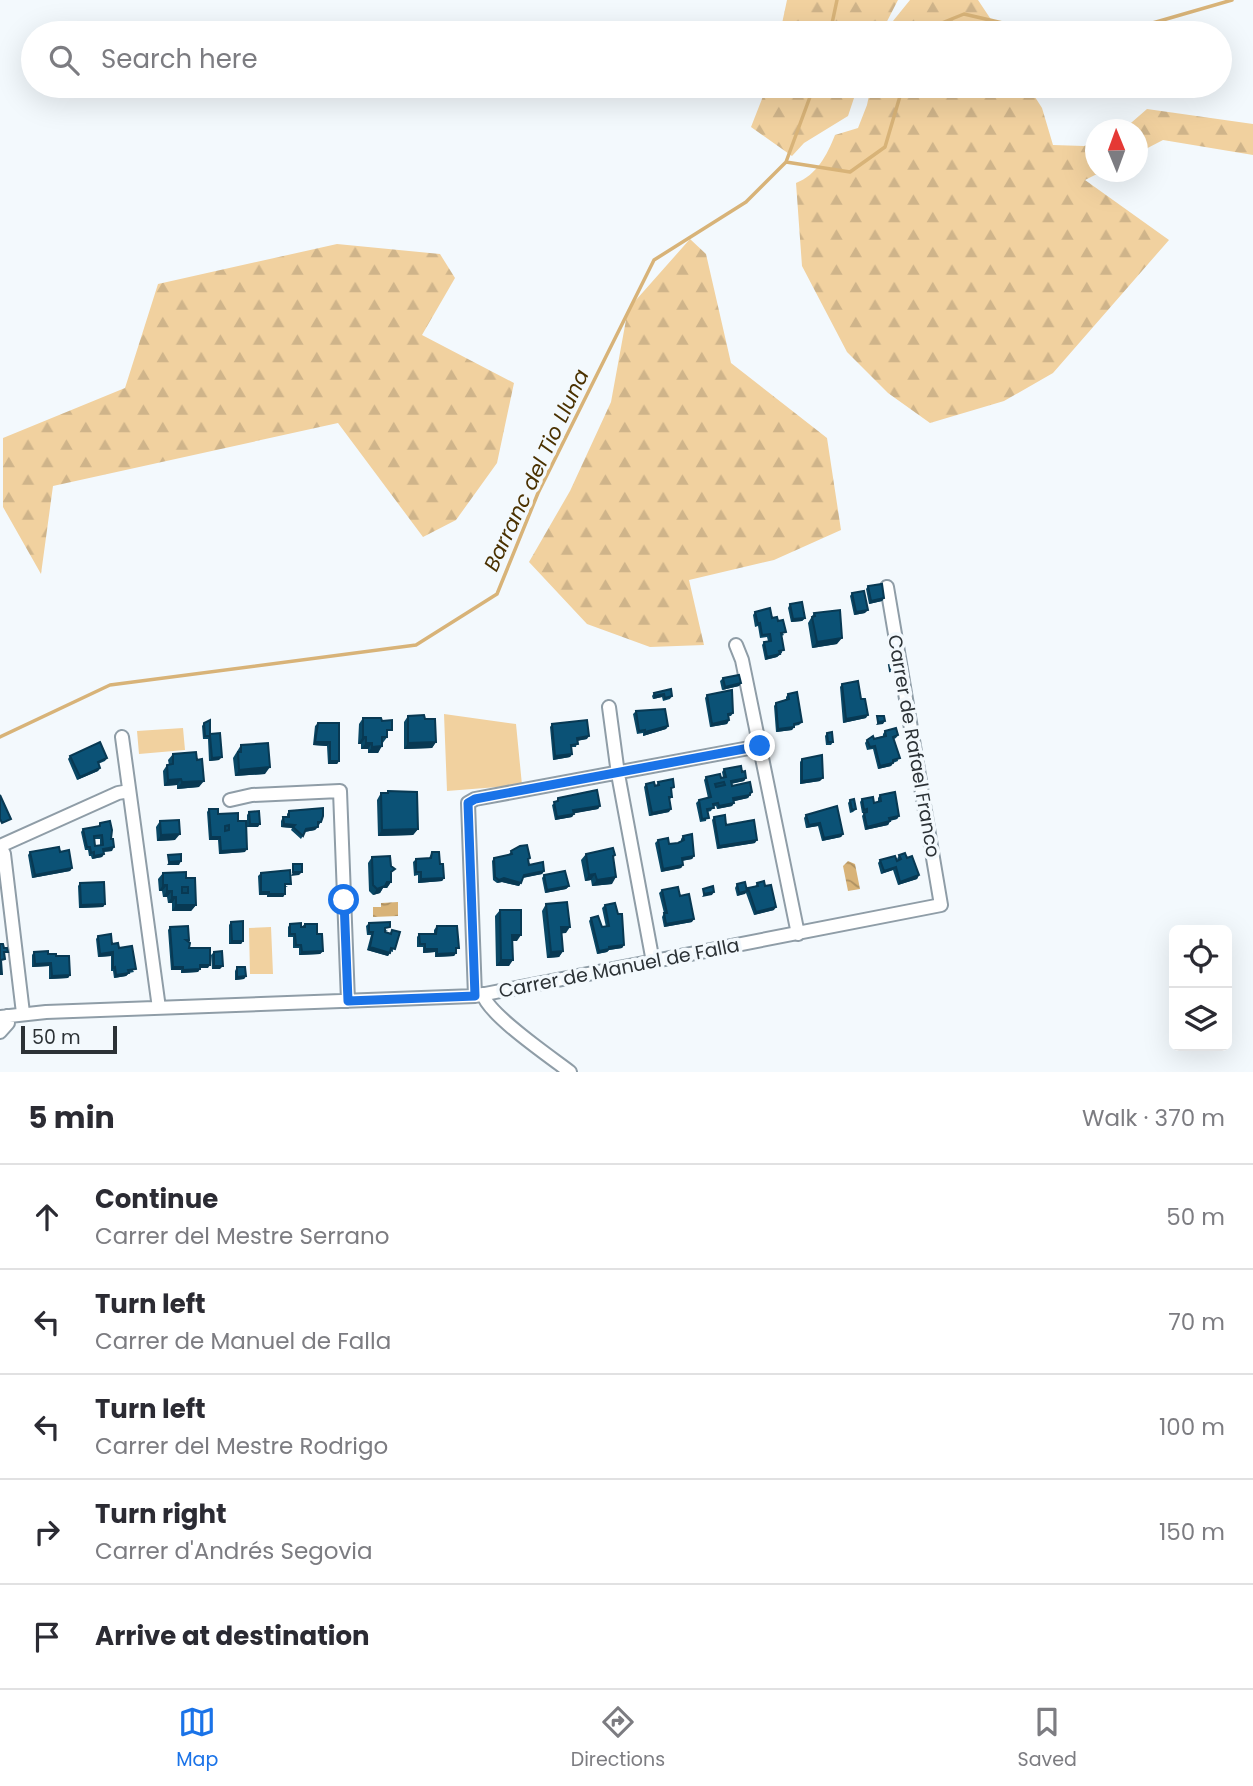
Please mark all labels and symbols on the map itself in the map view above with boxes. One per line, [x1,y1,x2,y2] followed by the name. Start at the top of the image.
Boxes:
[1085,119,1148,182] north arrow
[476,364,596,576] water label: Barranc del Tio Lluna
[881,633,947,859] street label: Carrer de Rafael Franco
[744,730,775,761] route end
[328,884,359,915] route start
[496,931,742,1005] street label: Carrer de Manuel de Falla
[21,1023,117,1055] scale bar

